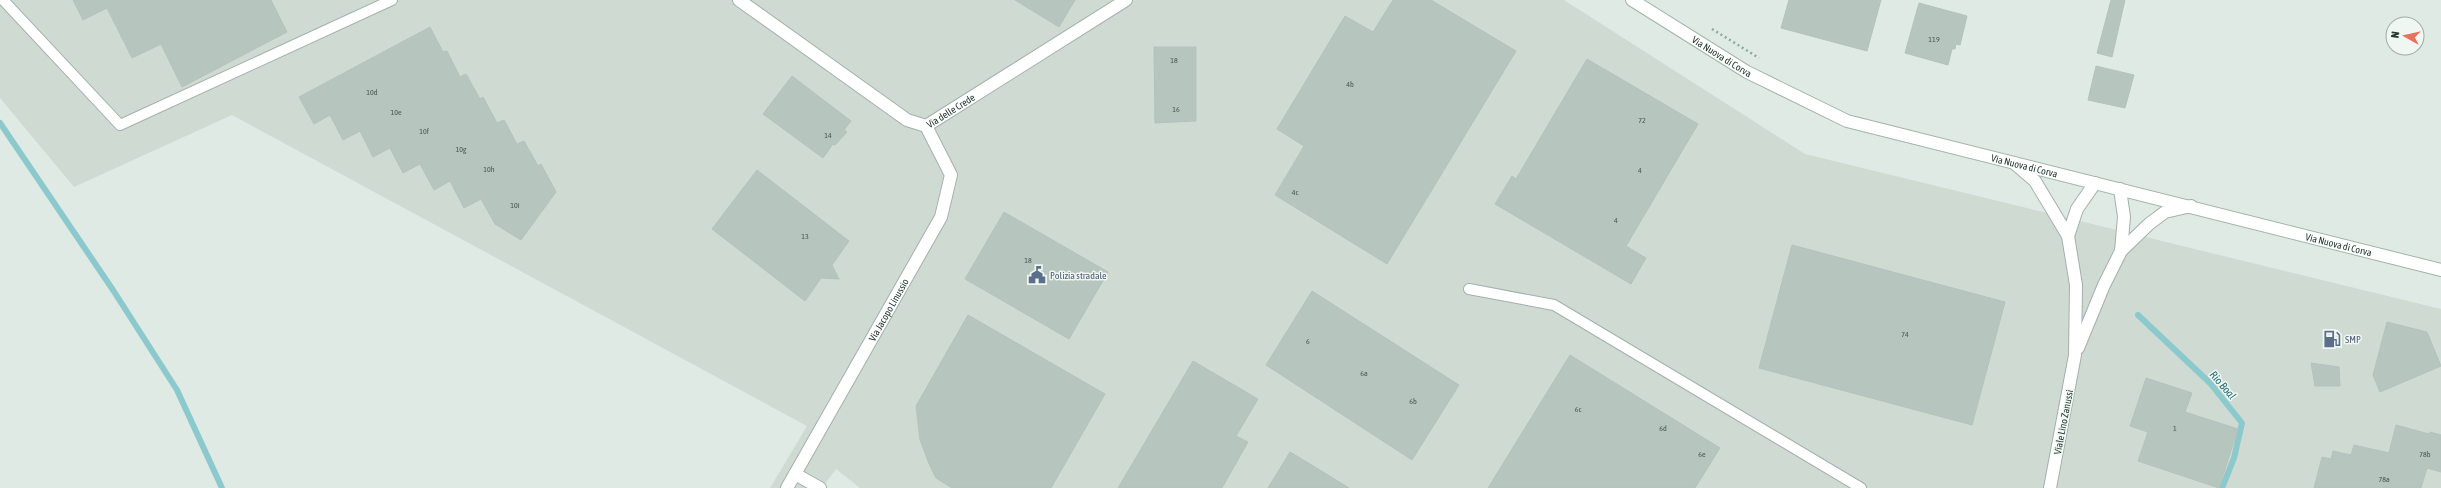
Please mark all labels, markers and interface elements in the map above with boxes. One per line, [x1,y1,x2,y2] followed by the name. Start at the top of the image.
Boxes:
[2385,16,2425,56] north arrow
[2389,31,2401,39] text: N
[1690,34,1753,79] street label: Via Nuova di Corva
[1928,35,1940,44] house number: 119
[1170,56,1178,65] house number: 18
[1346,80,1354,89] house number: 4b
[366,88,378,97] house number: 10d
[925,91,977,130] street label: Via delle Crede
[1172,105,1180,114] house number: 16
[390,108,402,117] house number: 10e
[1638,116,1646,125] house number: 72
[419,127,430,136] house number: 10f
[824,131,832,140] house number: 14
[456,145,467,154] house number: 10g
[1990,152,2059,180] street label: Via Nuova di Corva
[483,165,495,174] house number: 10h
[1638,166,1642,175] house number: 4
[1292,188,1298,197] house number: 4c
[510,201,520,210] house number: 10i
[1614,216,1618,225] house number: 4
[2304,231,2373,259] street label: Via Nuova di Corva
[801,232,809,241] house number: 13
[1024,256,1032,265] house number: 18
[1027,265,1047,285] public building icon: Polizia stradale
[1050,270,1107,281] place label: Polizia stradale
[867,276,911,343] street label: Via Jacopo Linussio
[2322,329,2342,349] fuel station icon: SMP
[1901,330,1909,339] house number: 74
[2345,334,2361,345] place label: SMP
[1306,337,1310,346] house number: 6
[1360,369,1368,378] house number: 6a
[2208,369,2238,401] water label: Rio Boal
[2052,389,2075,455] street label: Viale Lino Zanussi
[1409,397,1417,406] house number: 6b
[1575,405,1581,414] house number: 6c
[1659,424,1667,433] house number: 6d
[2173,424,2177,433] house number: 1
[1698,450,1706,459] house number: 6e
[2419,450,2431,459] house number: 78b
[2378,475,2390,484] house number: 78a

